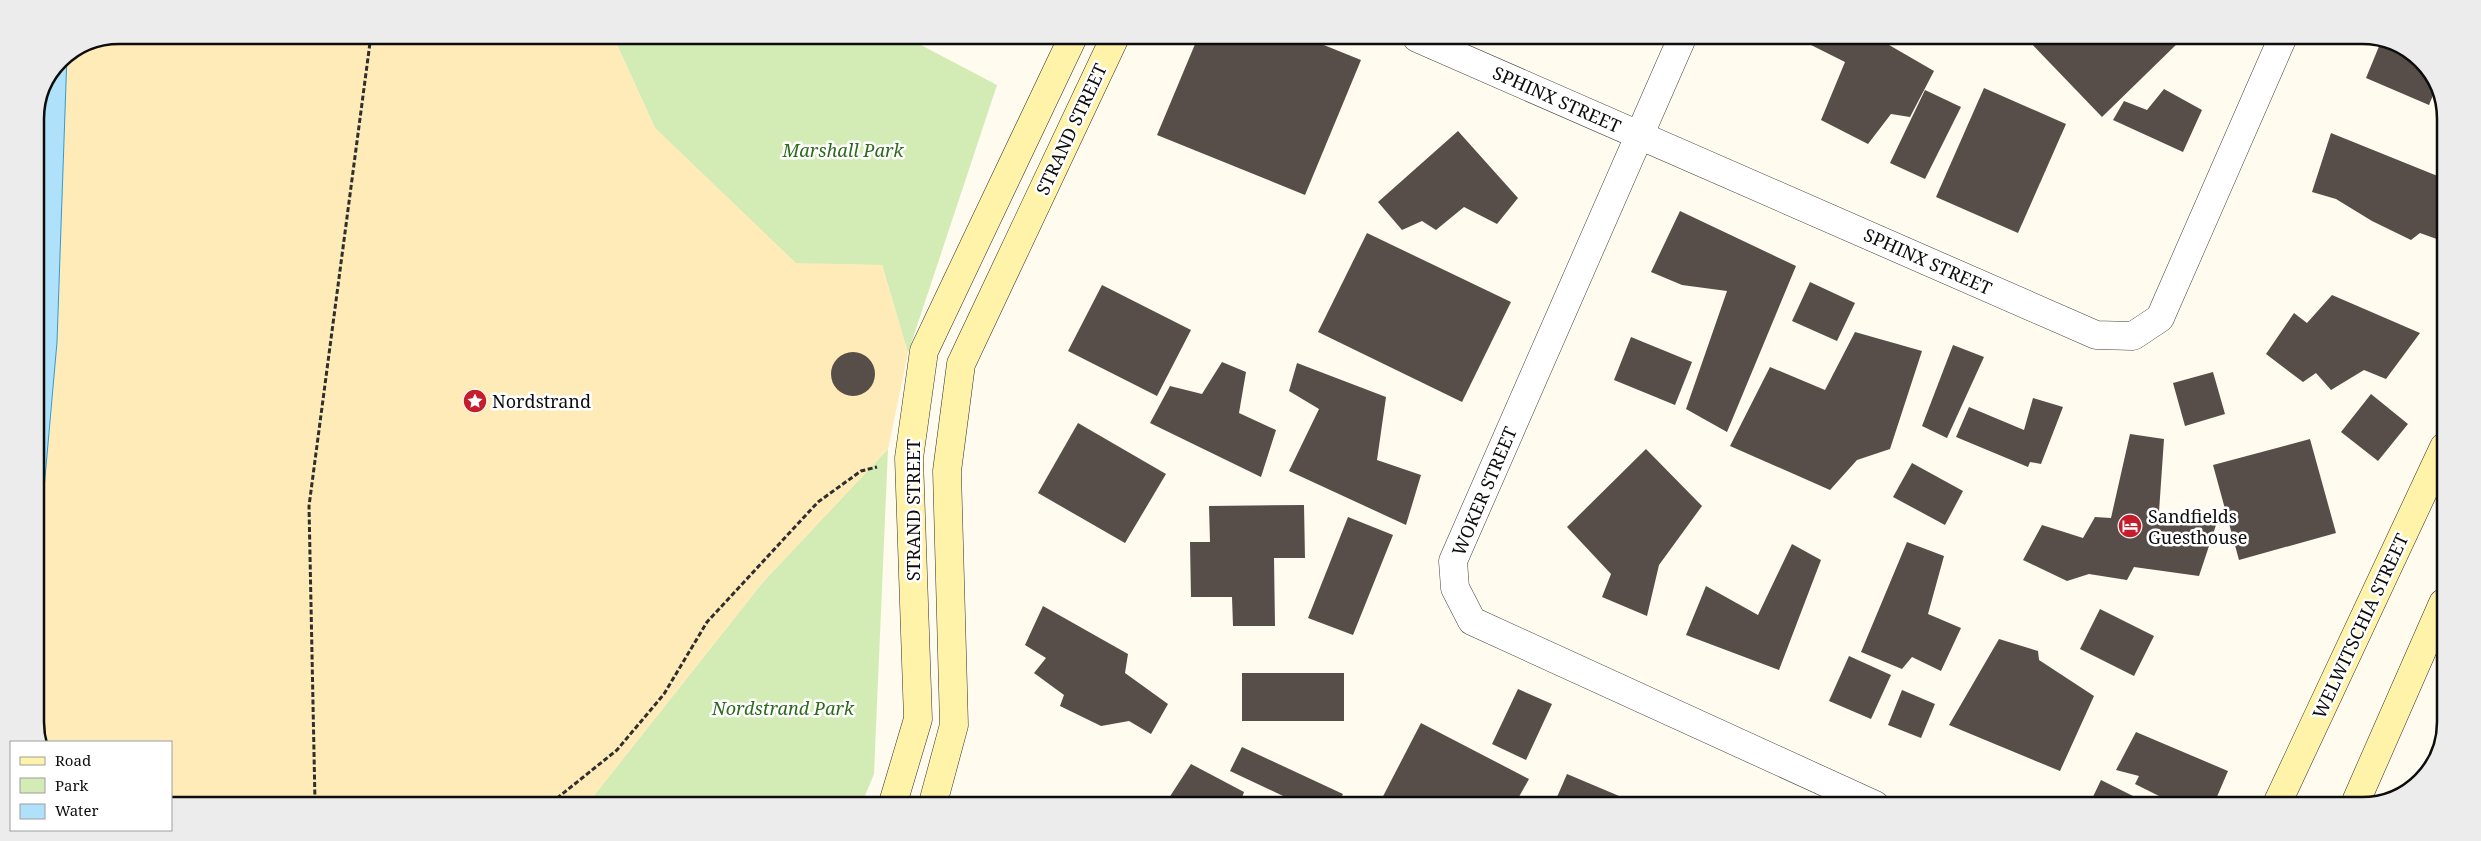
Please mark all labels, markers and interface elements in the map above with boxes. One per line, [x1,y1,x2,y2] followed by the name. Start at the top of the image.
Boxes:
[1030,59,1112,199] street label: STRAND STREET
[1489,60,1625,138] street label: SPHINX STREET
[781,138,904,162] park label: Marshall Park
[1860,222,1996,300] street label: SPHINX STREET
[462,388,488,414] place icon: Nordstrand
[492,389,591,413] place label: Nordstrand
[1446,423,1522,559] street label: WOKER STREET
[901,439,925,581] street label: STRAND STREET
[2148,504,2247,549] place label: Sandfields Guesthouse
[2117,513,2143,539] hotel icon: Sandfields Guesthouse
[2307,530,2413,722] street label: WELWITSCHIA STREET
[711,696,855,720] park label: Nordstrand Park
[10,741,172,831] legend
[55,750,91,770] text: Road
[55,775,89,795] text: Park
[55,800,98,820] text: Water

